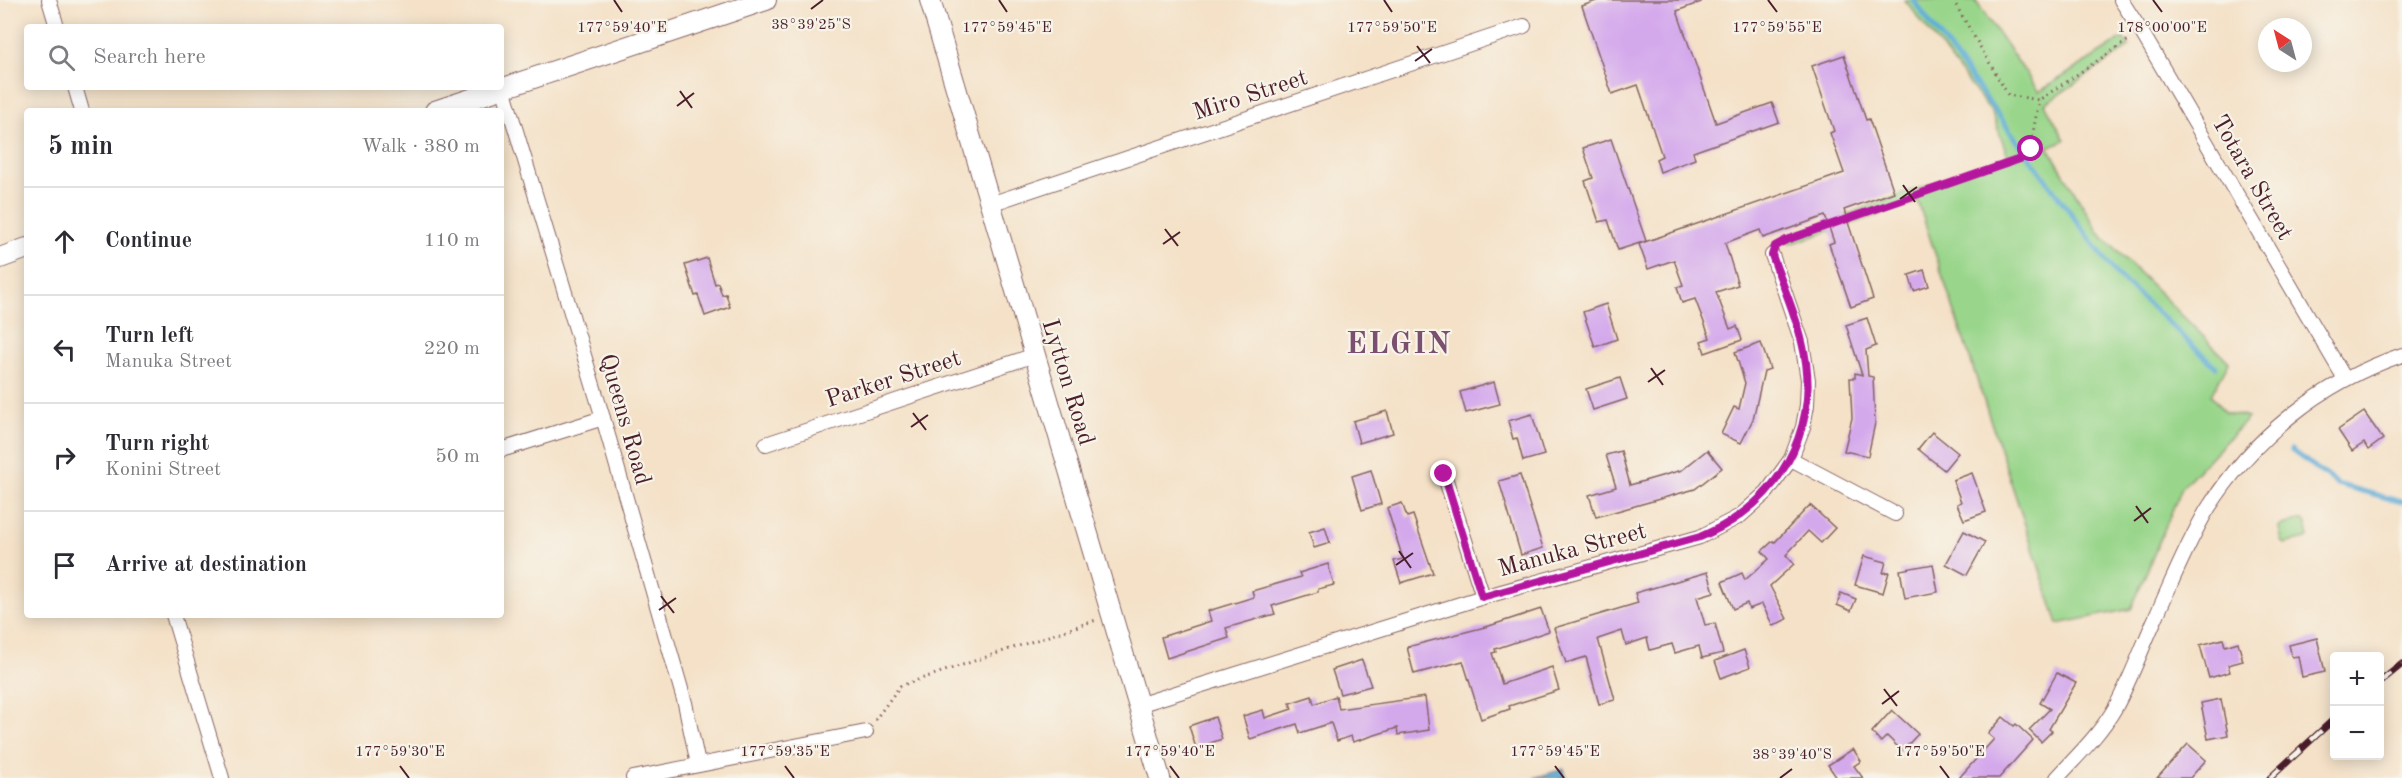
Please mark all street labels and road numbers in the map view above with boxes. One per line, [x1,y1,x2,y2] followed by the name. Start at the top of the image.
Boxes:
[1190,66,1311,126] street label: Miro Street
[2206,112,2297,244] street label: Totara Street
[1037,317,1098,449] street label: Lytton Road
[823,347,964,413] street label: Parker Street
[594,351,654,488] street label: Queens Road
[1496,520,1649,582] street label: Manuka Street

